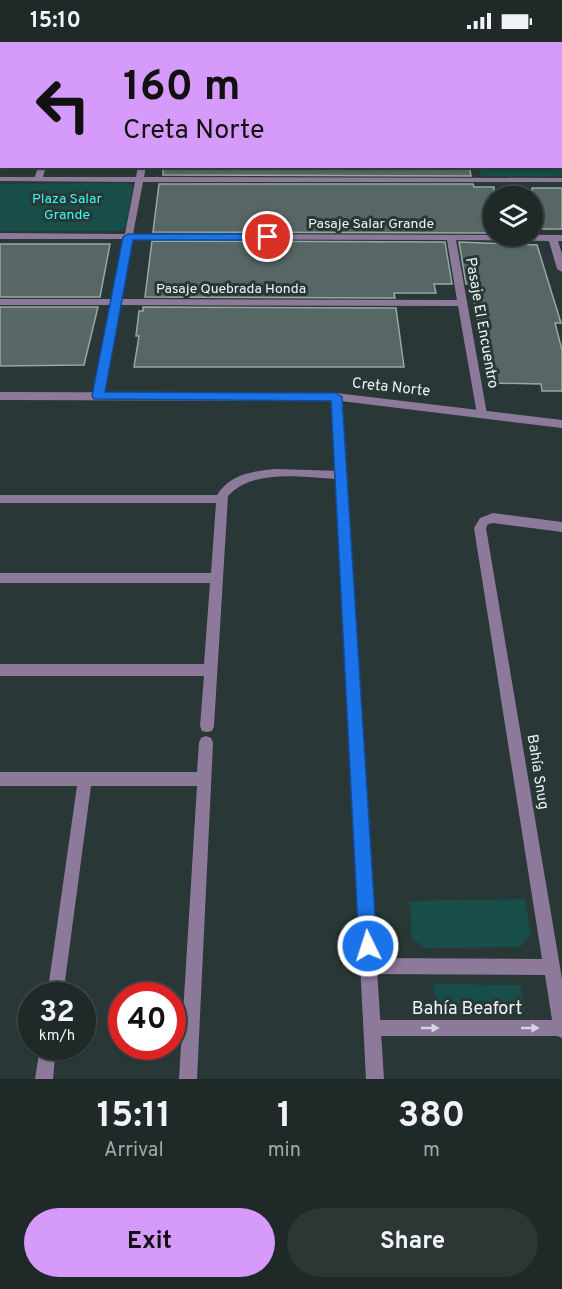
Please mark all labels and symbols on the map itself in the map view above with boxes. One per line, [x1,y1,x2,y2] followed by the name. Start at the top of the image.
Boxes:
[32,191,103,224] park label: Plaza Salar Grande
[242,211,293,262] pin
[308,216,434,233] street label: Pasaje Salar Grande
[460,256,502,390] street label: Pasaje El Encuentro
[156,281,306,298] street label: Pasaje Quebrada Honda
[351,374,431,402] street label: Creta Norte
[522,733,552,811] street label: Bahía Snug
[336,914,400,978] position arrow
[108,982,186,1060] speed limit sign: 40
[412,998,522,1021] street label: Bahía Beafort
[421,1023,440,1033] one-way arrow
[520,1023,539,1033] one-way arrow

